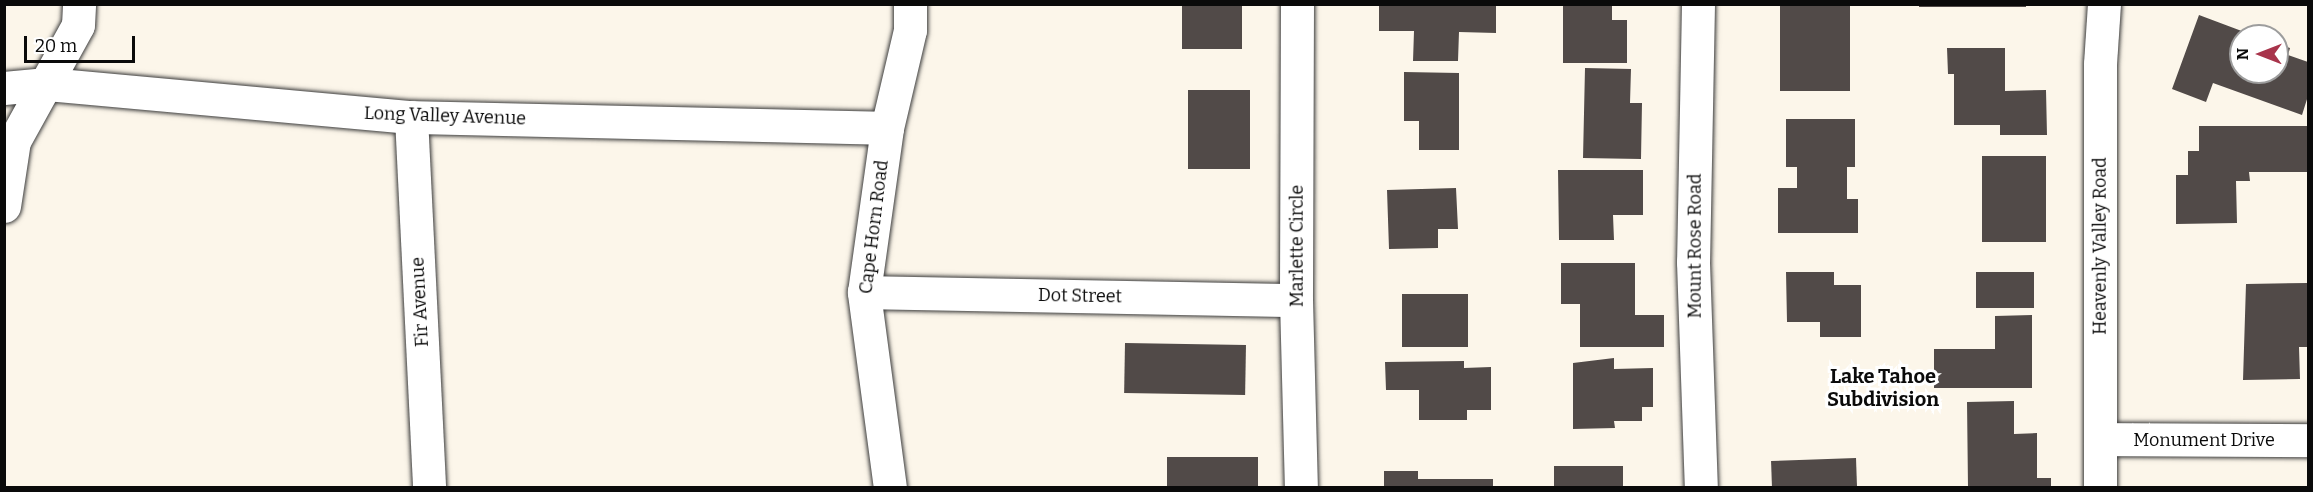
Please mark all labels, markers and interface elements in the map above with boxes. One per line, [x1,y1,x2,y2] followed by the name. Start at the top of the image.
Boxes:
[27,24,138,62] scale bar
[2229,24,2289,84] north arrow
[35,35,77,57] text: 20 m
[2233,48,2252,60] text: N
[364,102,526,130] street label: Long Valley Avenue
[2089,157,2111,335] street label: Heavenly Valley Road
[855,159,893,295] street label: Cape Horn Road
[1684,174,1706,318] street label: Mount Rose Road
[1286,185,1308,307] street label: Marlette Circle
[407,256,433,348] street label: Fir Avenue
[1038,284,1122,308] street label: Dot Street
[1827,364,1939,411] district label: Lake Tahoe Subdivision
[2133,429,2275,451] street label: Monument Drive

